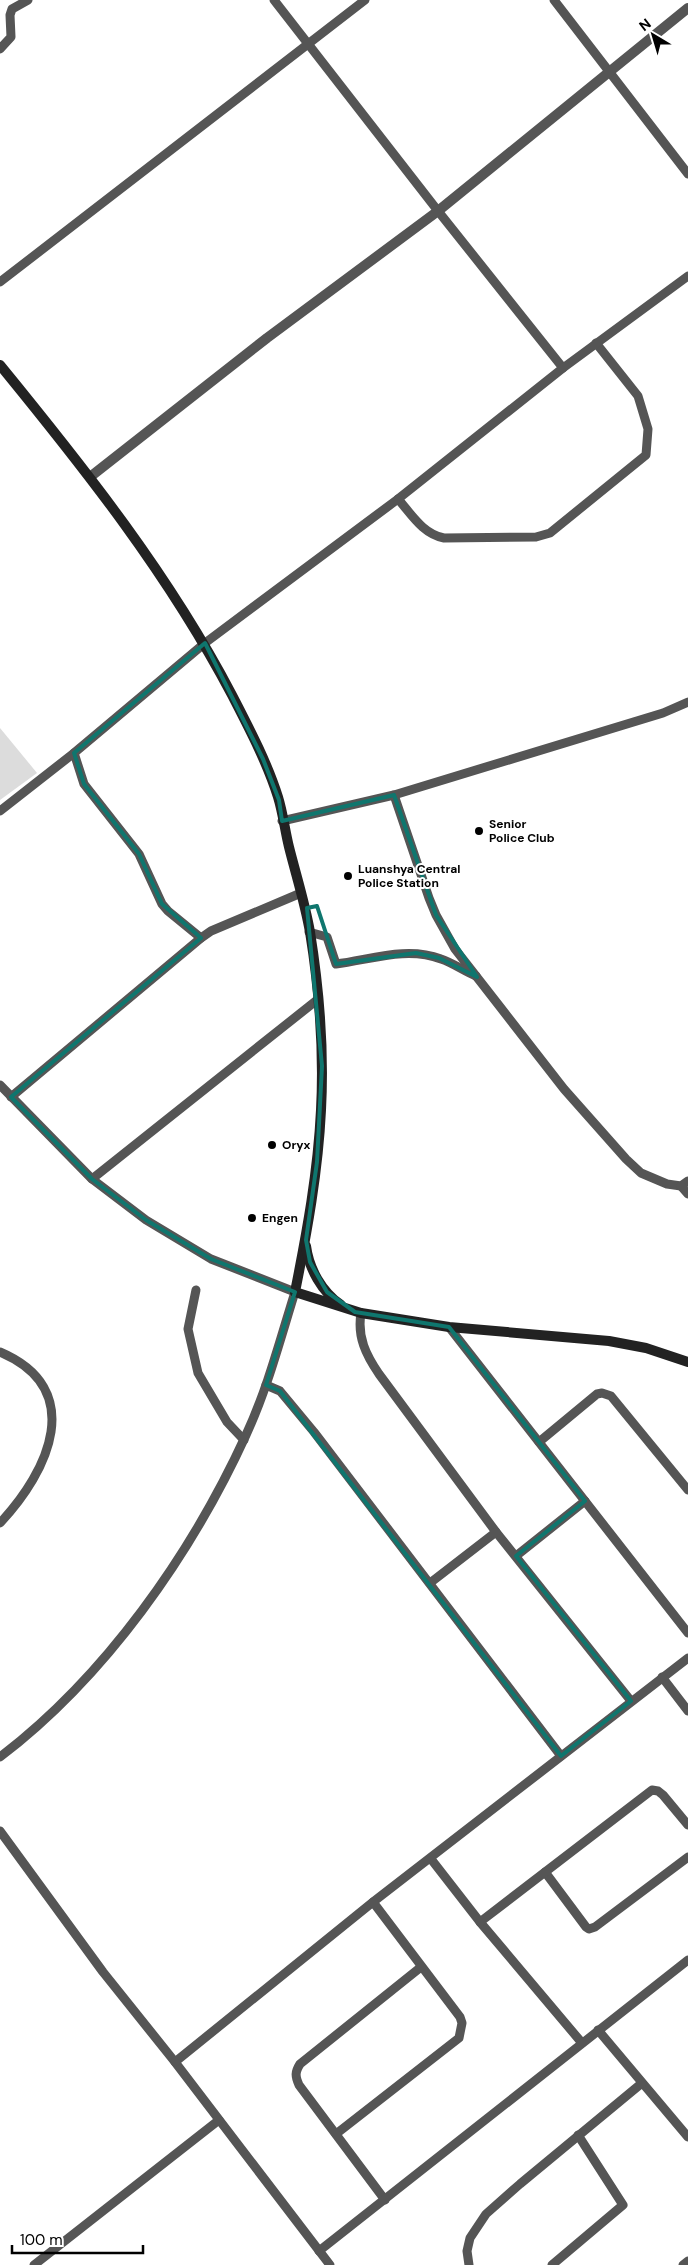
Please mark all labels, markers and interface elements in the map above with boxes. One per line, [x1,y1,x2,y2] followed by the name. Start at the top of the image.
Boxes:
[628,10,678,60] north arrow
[635,15,655,35] text: N
[489,816,555,846] place label: Senior Police Club
[473,825,485,837] marker: Senior Police Club
[358,861,461,891] place label: Luanshya Central Police Station
[342,870,354,882] marker: Luanshya Central Police Station
[282,1137,311,1153] place label: Oryx
[266,1139,278,1151] marker: Oryx
[262,1210,298,1226] place label: Engen
[246,1212,258,1224] marker: Engen
[12,2222,144,2254] scale bar
[20,2230,63,2250] text: 100 m

